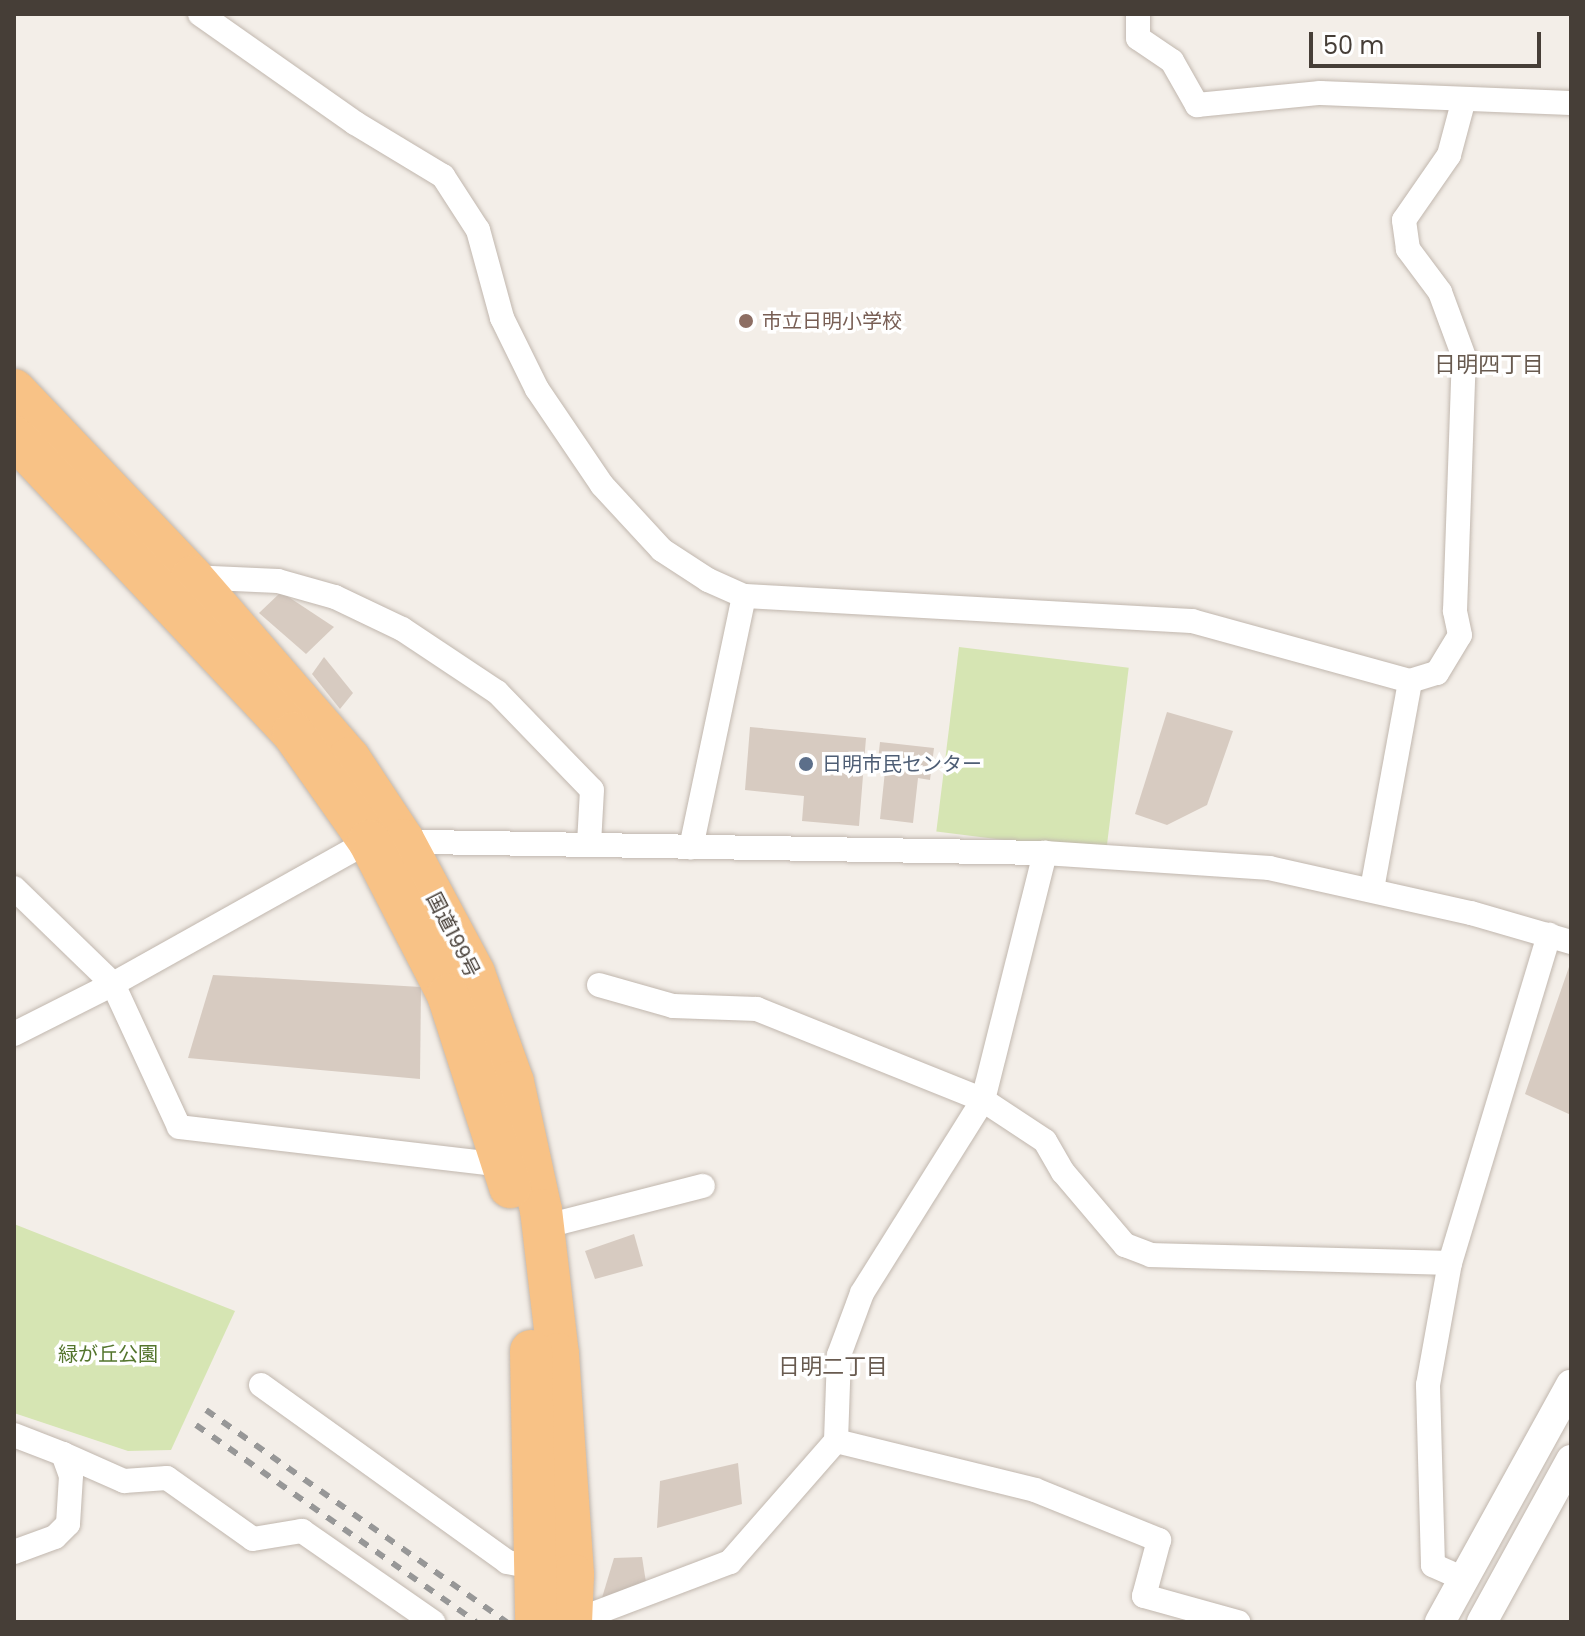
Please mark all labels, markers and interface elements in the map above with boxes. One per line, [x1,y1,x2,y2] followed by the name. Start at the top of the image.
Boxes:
[1313,16,1545,66] scale bar
[1323,29,1384,62] text: 50 m
[762,309,902,333] place label: 市立日明小学校
[737,312,755,330] marker: 市立日明小学校
[1434,352,1544,378] district label: 日明四丁目
[822,752,982,776] place label: 日明市民センター
[797,755,815,773] marker: 日明市民センター
[422,889,484,981] street label: 国道199号
[58,1342,158,1366] park label: 緑が丘公園
[778,1354,888,1380] district label: 日明二丁目

